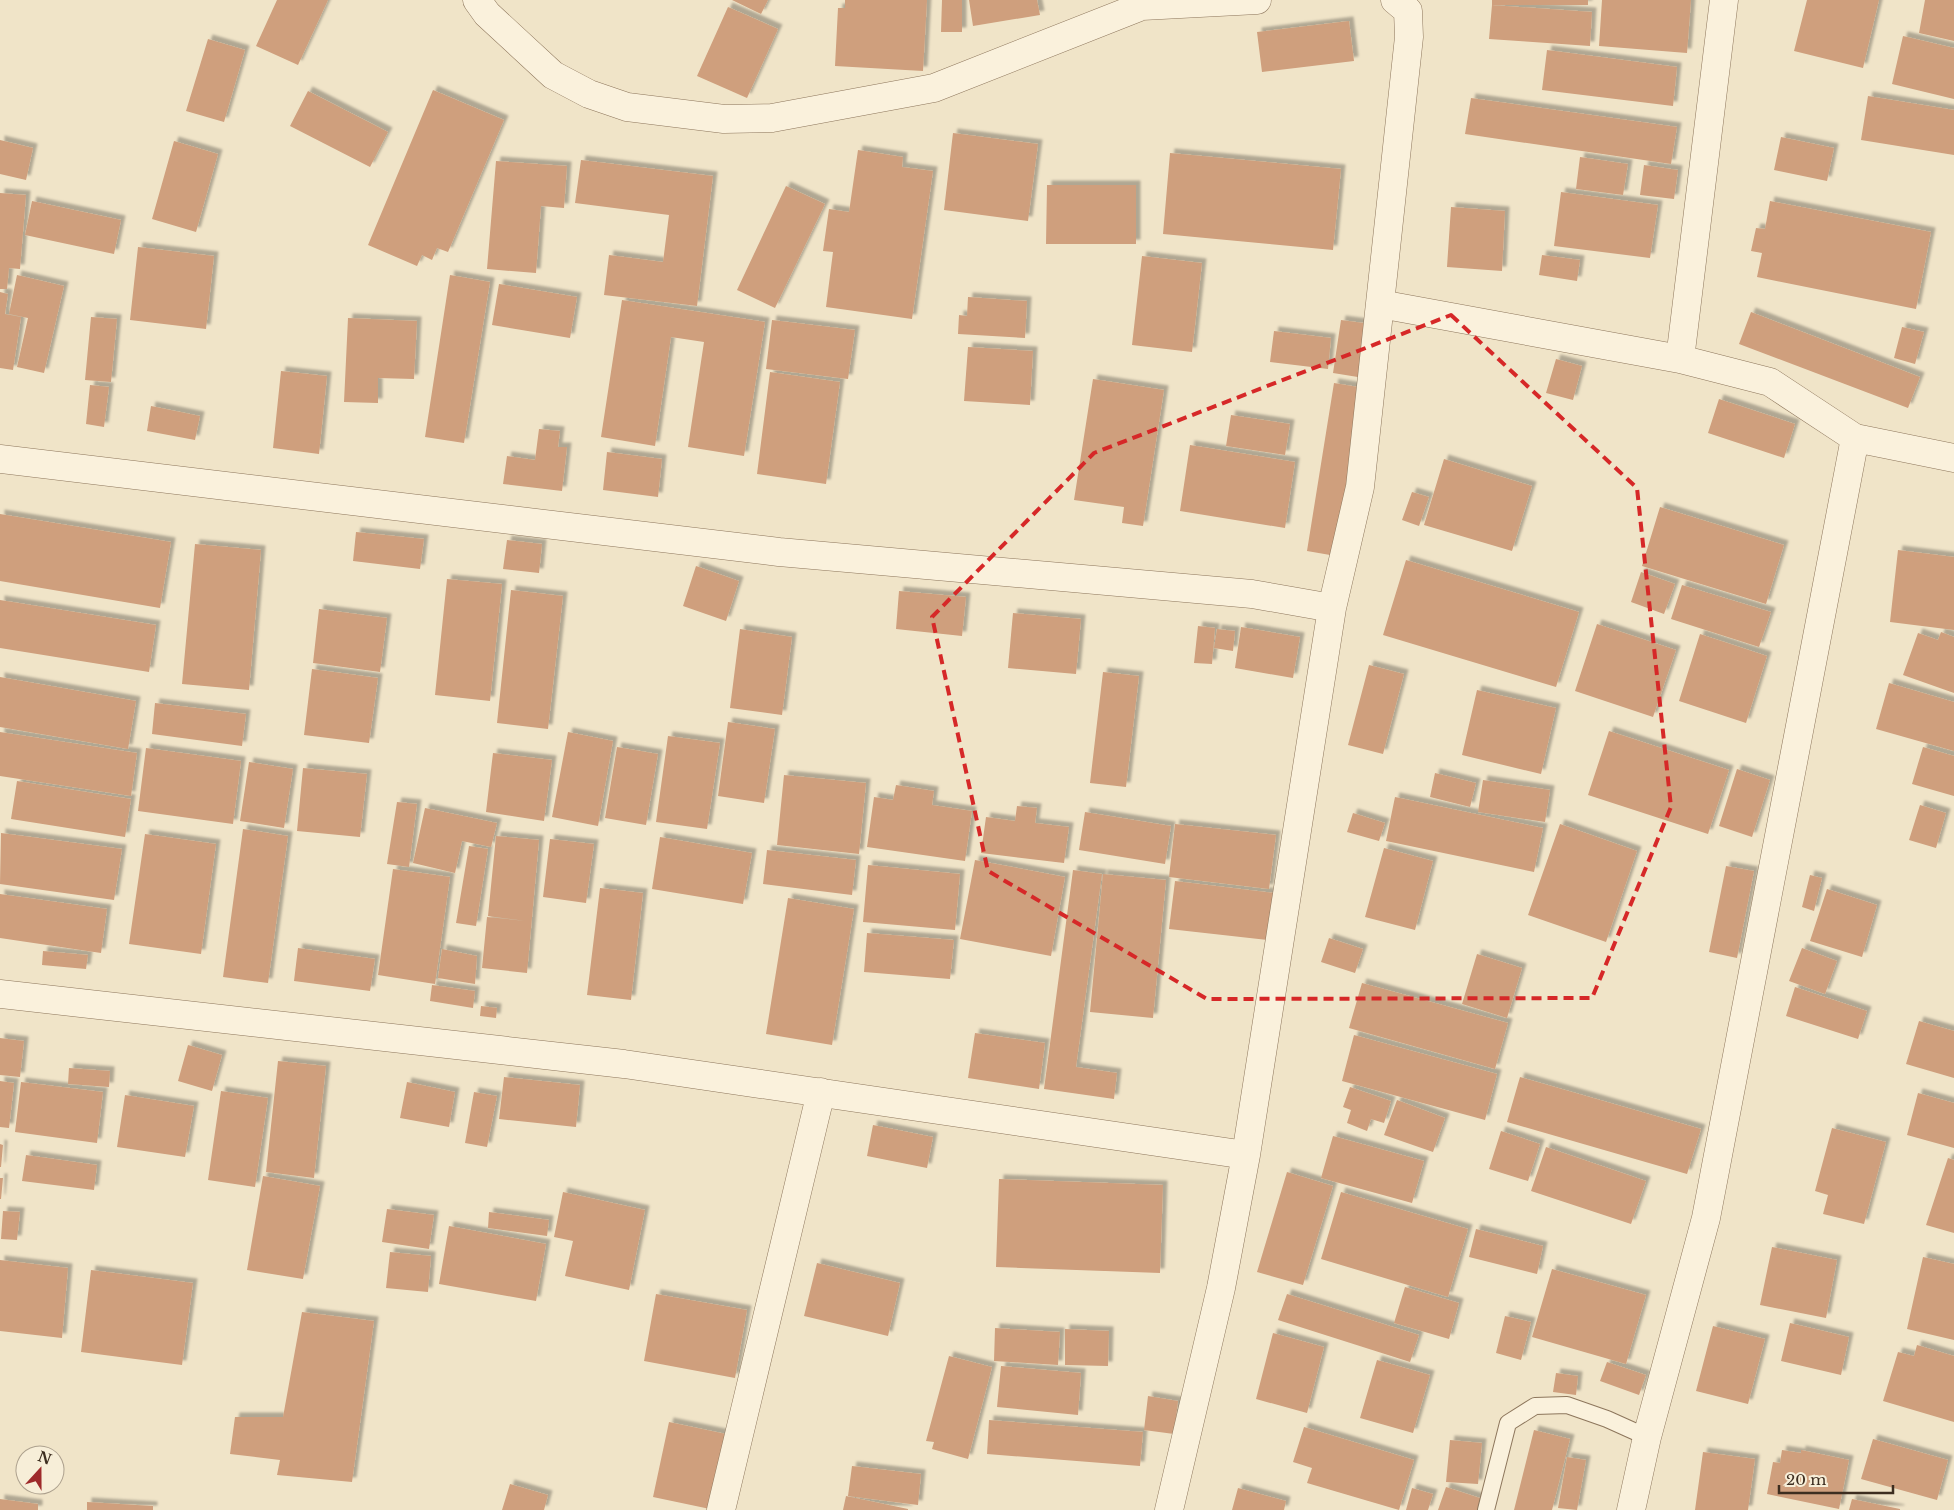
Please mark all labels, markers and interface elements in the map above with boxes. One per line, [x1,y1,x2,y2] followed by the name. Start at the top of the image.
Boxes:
[15,1445,65,1495] north arrow
[35,1447,54,1469] text: N
[1779,1462,1893,1494] scale bar
[1786,1470,1826,1489] text: 20 m

